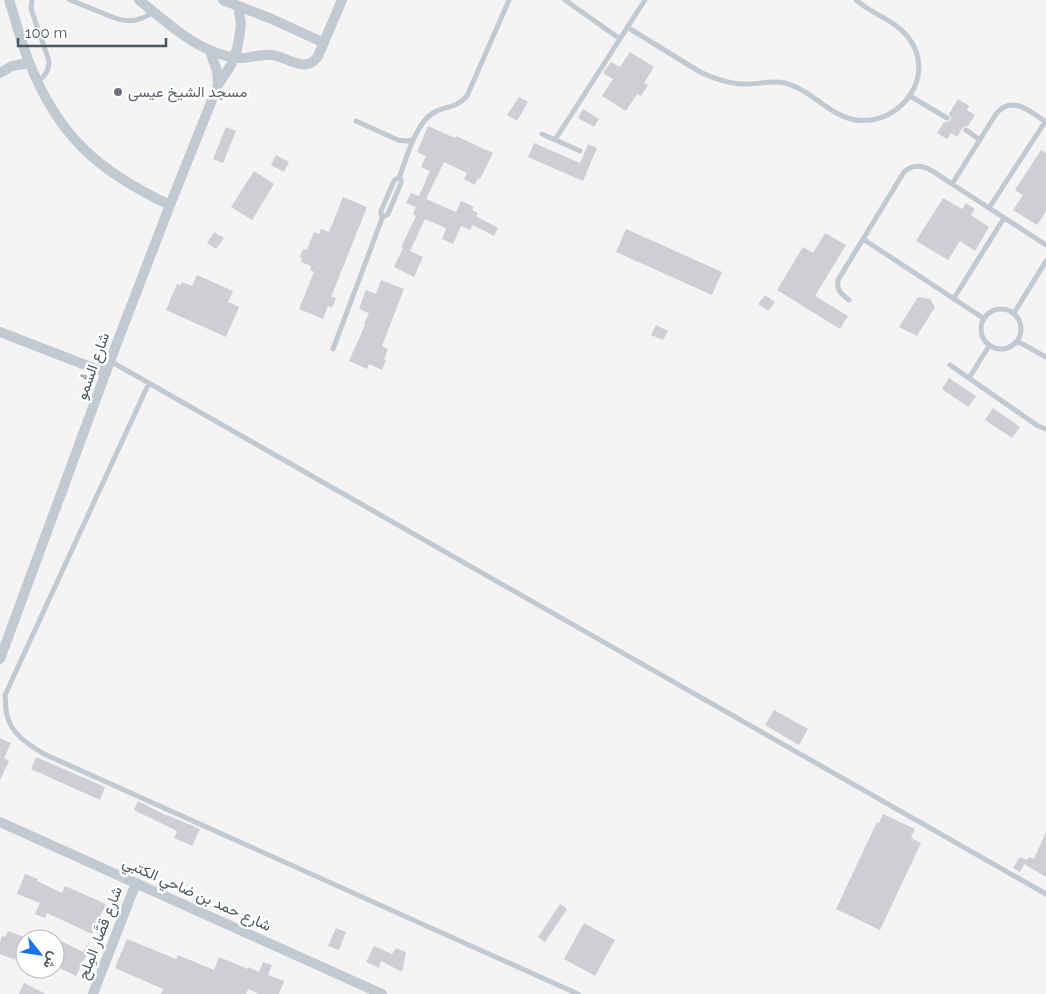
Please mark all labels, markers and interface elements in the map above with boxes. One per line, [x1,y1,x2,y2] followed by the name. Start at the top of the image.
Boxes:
[18,15,165,47] scale bar
[25,24,67,42] text: 100 m
[128,83,247,103] place label: مسجد الشيخ عيسى
[112,86,124,98] marker: مسجد الشيخ عيسى
[72,330,115,403] street label: شارع السُّمو
[118,853,274,939] street label: شارع حمد بن ضاحي الكتبي
[74,884,128,983] street label: شارع قصَّار المِلح
[15,929,65,979] north arrow
[39,949,62,972] text: ش

